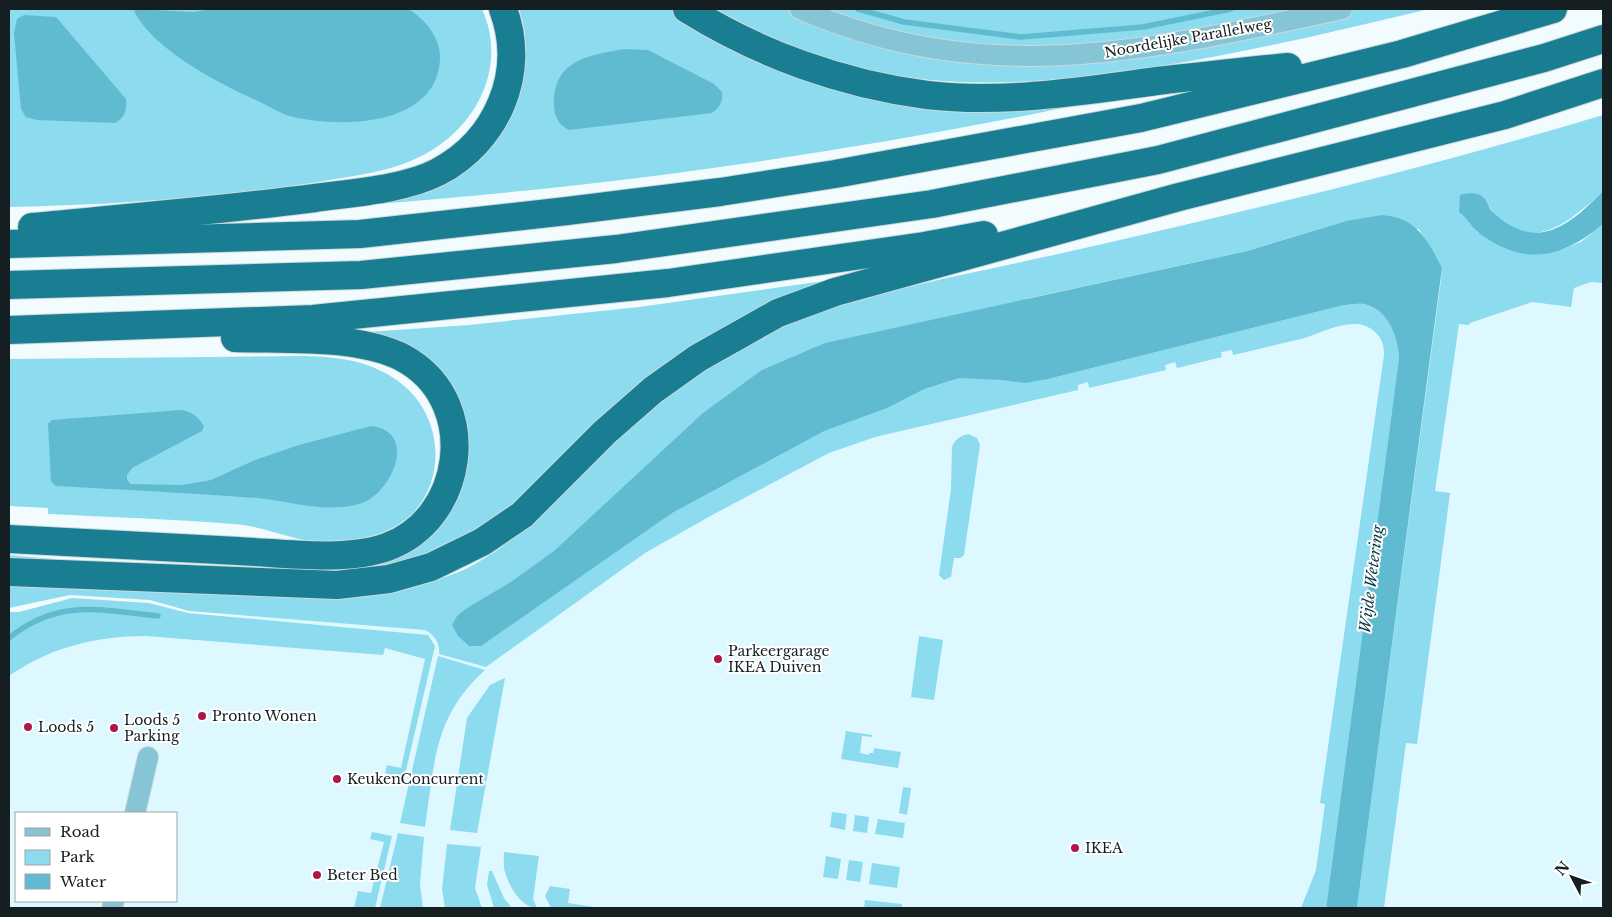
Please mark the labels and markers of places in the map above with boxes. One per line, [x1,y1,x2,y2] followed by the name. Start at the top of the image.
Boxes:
[728,642,830,676] place label: Parkeergarage IKEA Duiven
[712,653,724,665] marker: Parkeergarage IKEA Duiven
[212,707,317,725] place label: Pronto Wonen
[196,710,208,722] marker: Pronto Wonen
[124,711,180,745] place label: Loods 5 Parking
[38,718,94,736] place label: Loods 5
[22,721,34,733] marker: Loods 5
[108,722,120,734] marker: Loods 5 Parking
[347,770,484,788] place label: KeukenConcurrent
[331,773,343,785] marker: KeukenConcurrent
[1085,839,1123,857] place label: IKEA
[1069,842,1081,854] marker: IKEA
[327,866,398,884] place label: Beter Bed
[311,869,323,881] marker: Beter Bed

